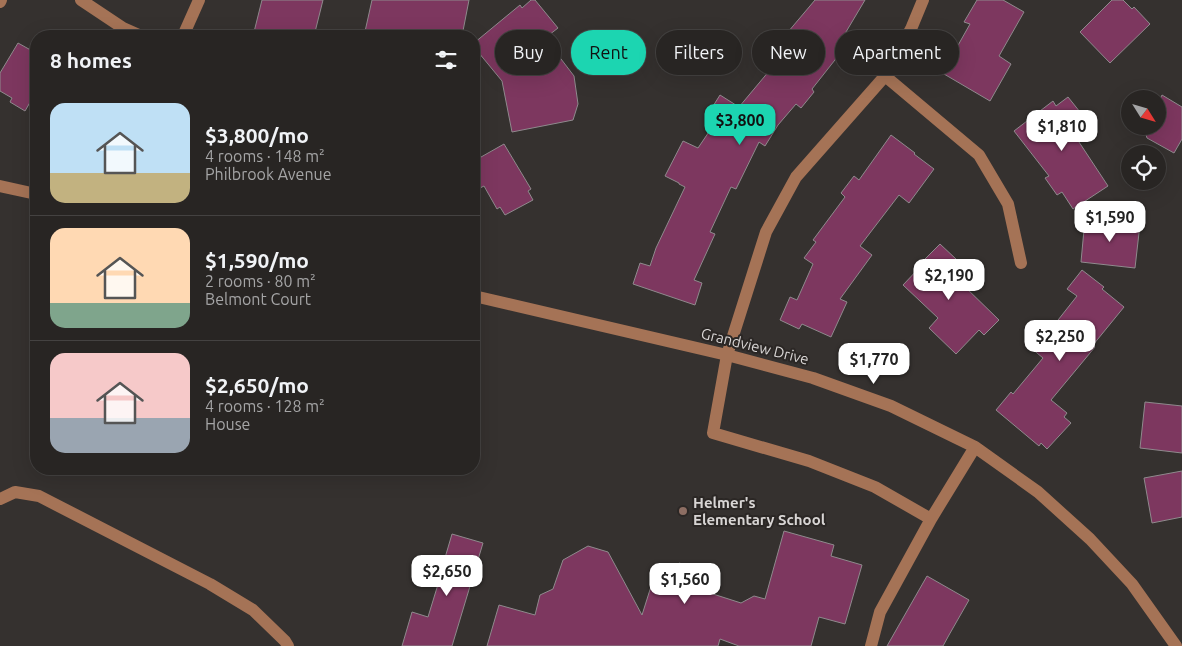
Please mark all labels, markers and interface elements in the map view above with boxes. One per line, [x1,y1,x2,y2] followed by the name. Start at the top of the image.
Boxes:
[495,30,561,75] chip: Buy
[571,30,646,75] chip: Rent
[656,30,742,75] chip: Filters
[752,30,825,75] chip: New
[835,30,959,75] chip: Apartment
[432,46,460,74] icon: filters
[50,48,132,72] text: 8 homes
[1121,90,1166,135] north arrow
[1121,90,1166,190] map controls
[699,104,781,146] pin: $3,800
[1021,110,1103,152] pin: $1,810
[715,111,765,129] text: $3,800
[1037,117,1087,135] text: $1,810
[90,123,150,183] icon: home
[205,123,309,147] text: $3,800/mo
[1121,145,1166,190] button: locate
[205,147,325,165] text: 4 rooms · 148 m²
[205,165,332,183] text: Philbrook Avenue
[1069,200,1151,243] pin: $1,590
[1085,208,1135,226] text: $1,590
[90,248,150,308] icon: home
[205,248,309,272] text: $1,590/mo
[908,258,990,301] pin: $2,190
[924,266,974,284] text: $2,190
[205,272,316,290] text: 2 rooms · 80 m²
[205,290,311,308] text: Belmont Court
[1019,320,1101,362] pin: $2,250
[699,324,811,368] street label: Grandview Drive
[1035,327,1085,345] text: $2,250
[833,342,915,385] pin: $1,770
[849,350,899,368] text: $1,770
[90,373,150,433] icon: home
[205,373,309,397] text: $2,650/mo
[205,397,325,415] text: 4 rooms · 128 m²
[205,415,250,433] text: House
[693,494,826,528] place label: Helmer's Elementary School
[677,505,689,517] marker: Helmer's Elementary School
[406,554,488,597] pin: $2,650
[422,562,472,580] text: $2,650
[644,562,726,605] pin: $1,560
[660,570,710,588] text: $1,560

